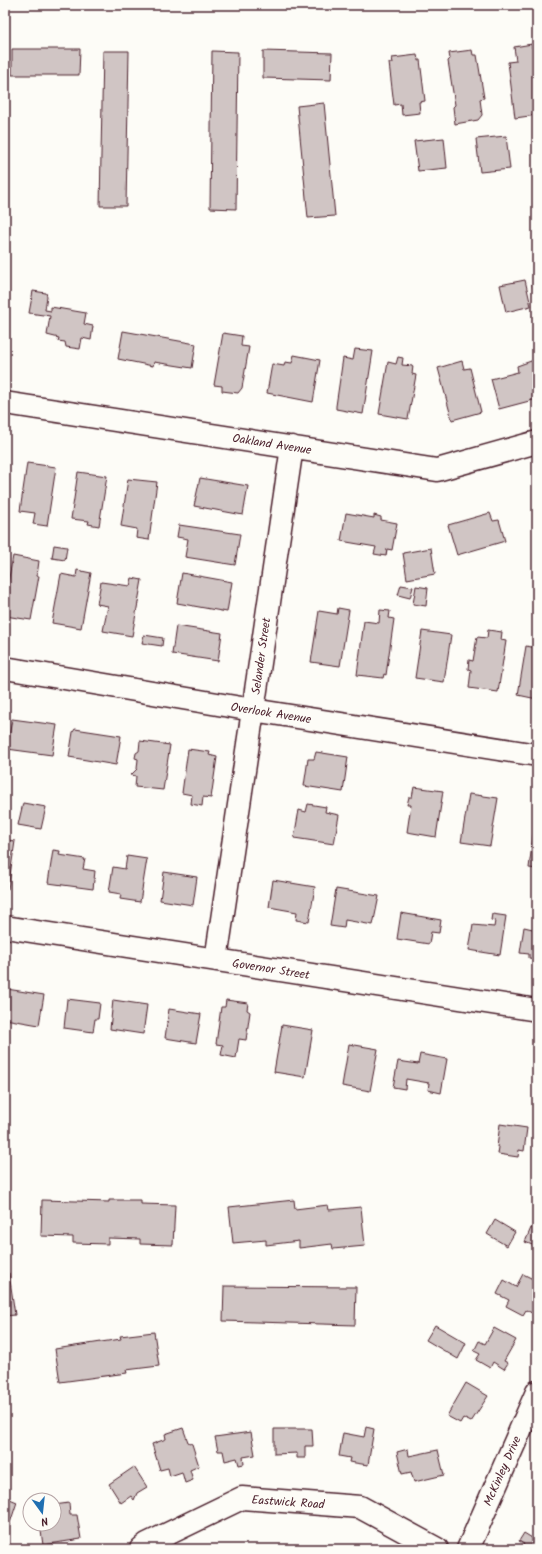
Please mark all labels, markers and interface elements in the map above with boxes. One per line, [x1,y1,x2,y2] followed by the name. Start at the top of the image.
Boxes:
[231,429,313,460] street label: Oakland Avenue
[247,616,276,696] street label: Selander Street
[229,698,313,729] street label: Overlook Avenue
[231,954,311,985] street label: Governor Street
[479,1433,527,1509] street label: McKinley Drive
[251,1490,326,1515] street label: Eastwick Road
[22,1492,62,1532] north arrow
[39,1511,50,1530] text: N

